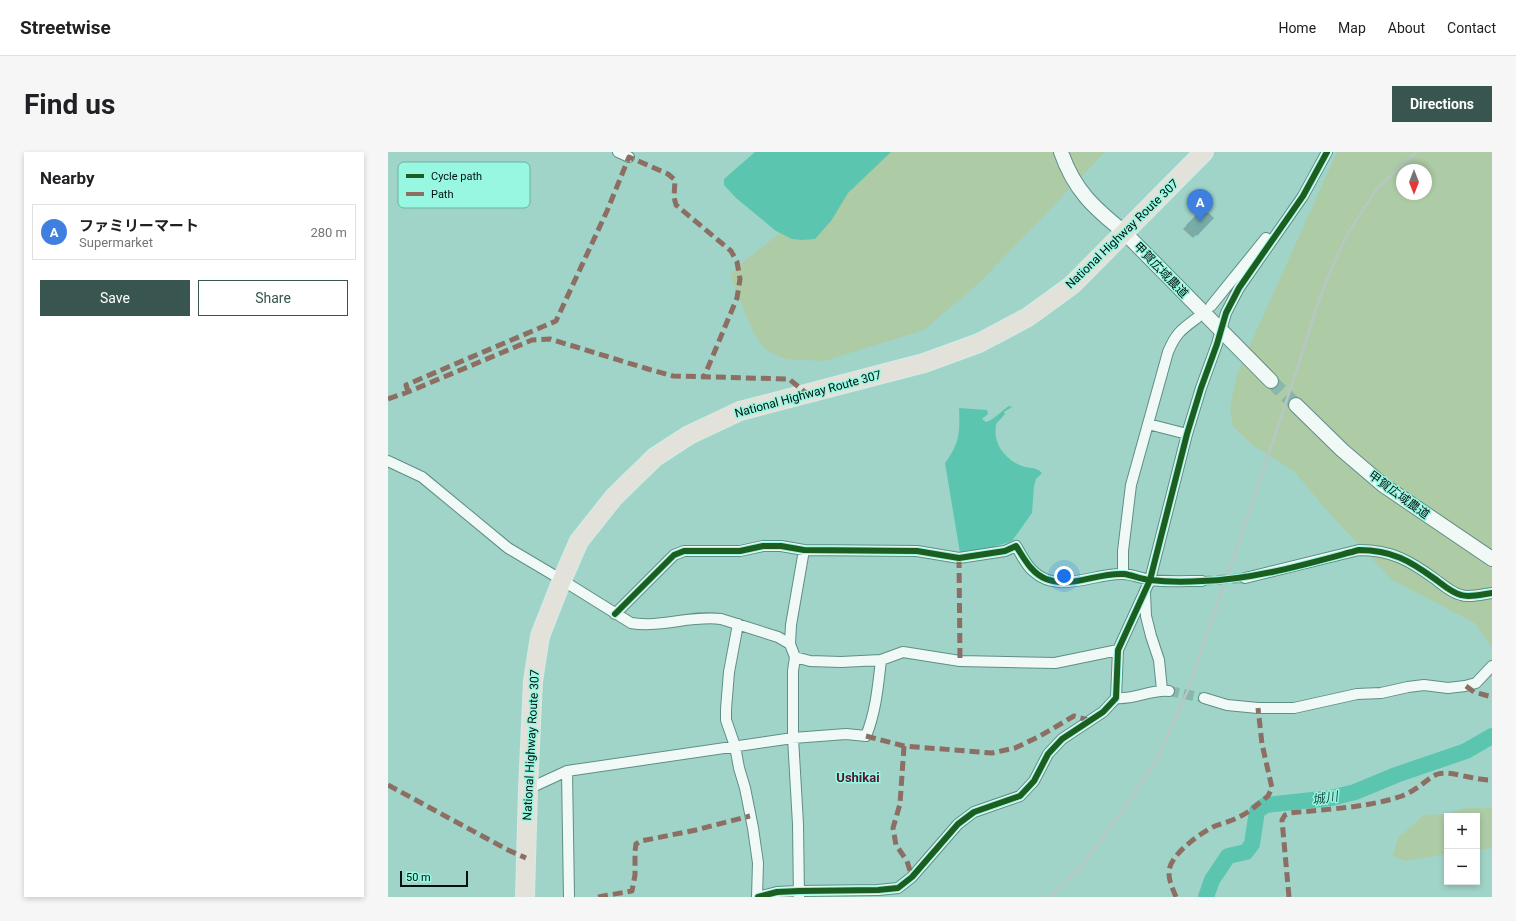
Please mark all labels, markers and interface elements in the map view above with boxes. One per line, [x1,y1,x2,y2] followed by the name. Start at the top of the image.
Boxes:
[20,16,111,39] text: Streetwise
[1278,20,1316,36] text: Home
[1338,20,1366,36] text: Map
[1388,20,1425,36] text: About
[1447,20,1496,36] text: Contact
[1392,86,1492,122] button: Directions
[24,88,115,121] text: Find us
[398,162,530,208] legend
[1396,164,1432,200] north arrow
[40,168,95,188] text: Nearby
[431,170,482,183] text: Cycle path
[1063,176,1181,292] street label: National Highway Route 307
[431,188,454,201] text: Path
[1187,189,1213,222] pin: A
[79,217,199,235] text: ファミリーマート
[50,225,58,240] text: A
[310,225,347,240] text: 280 m
[79,235,153,250] text: Supermarket
[1131,239,1191,301] street label: 甲賀広域農道
[40,280,190,316] button: Save
[198,280,348,316] button: Share
[733,368,883,420] street label: National Highway Route 307
[1366,468,1432,522] street label: 甲賀広域農道
[1054,566,1074,586] your location
[520,669,542,821] street label: National Highway Route 307
[836,770,880,785] district label: Ushikai
[1311,788,1341,807] water label: 城川
[1444,813,1480,885] map controls
[1444,813,1480,849] button: +
[1444,849,1480,885] button: −
[400,869,468,888] scale bar
[406,871,431,884] text: 50 m

